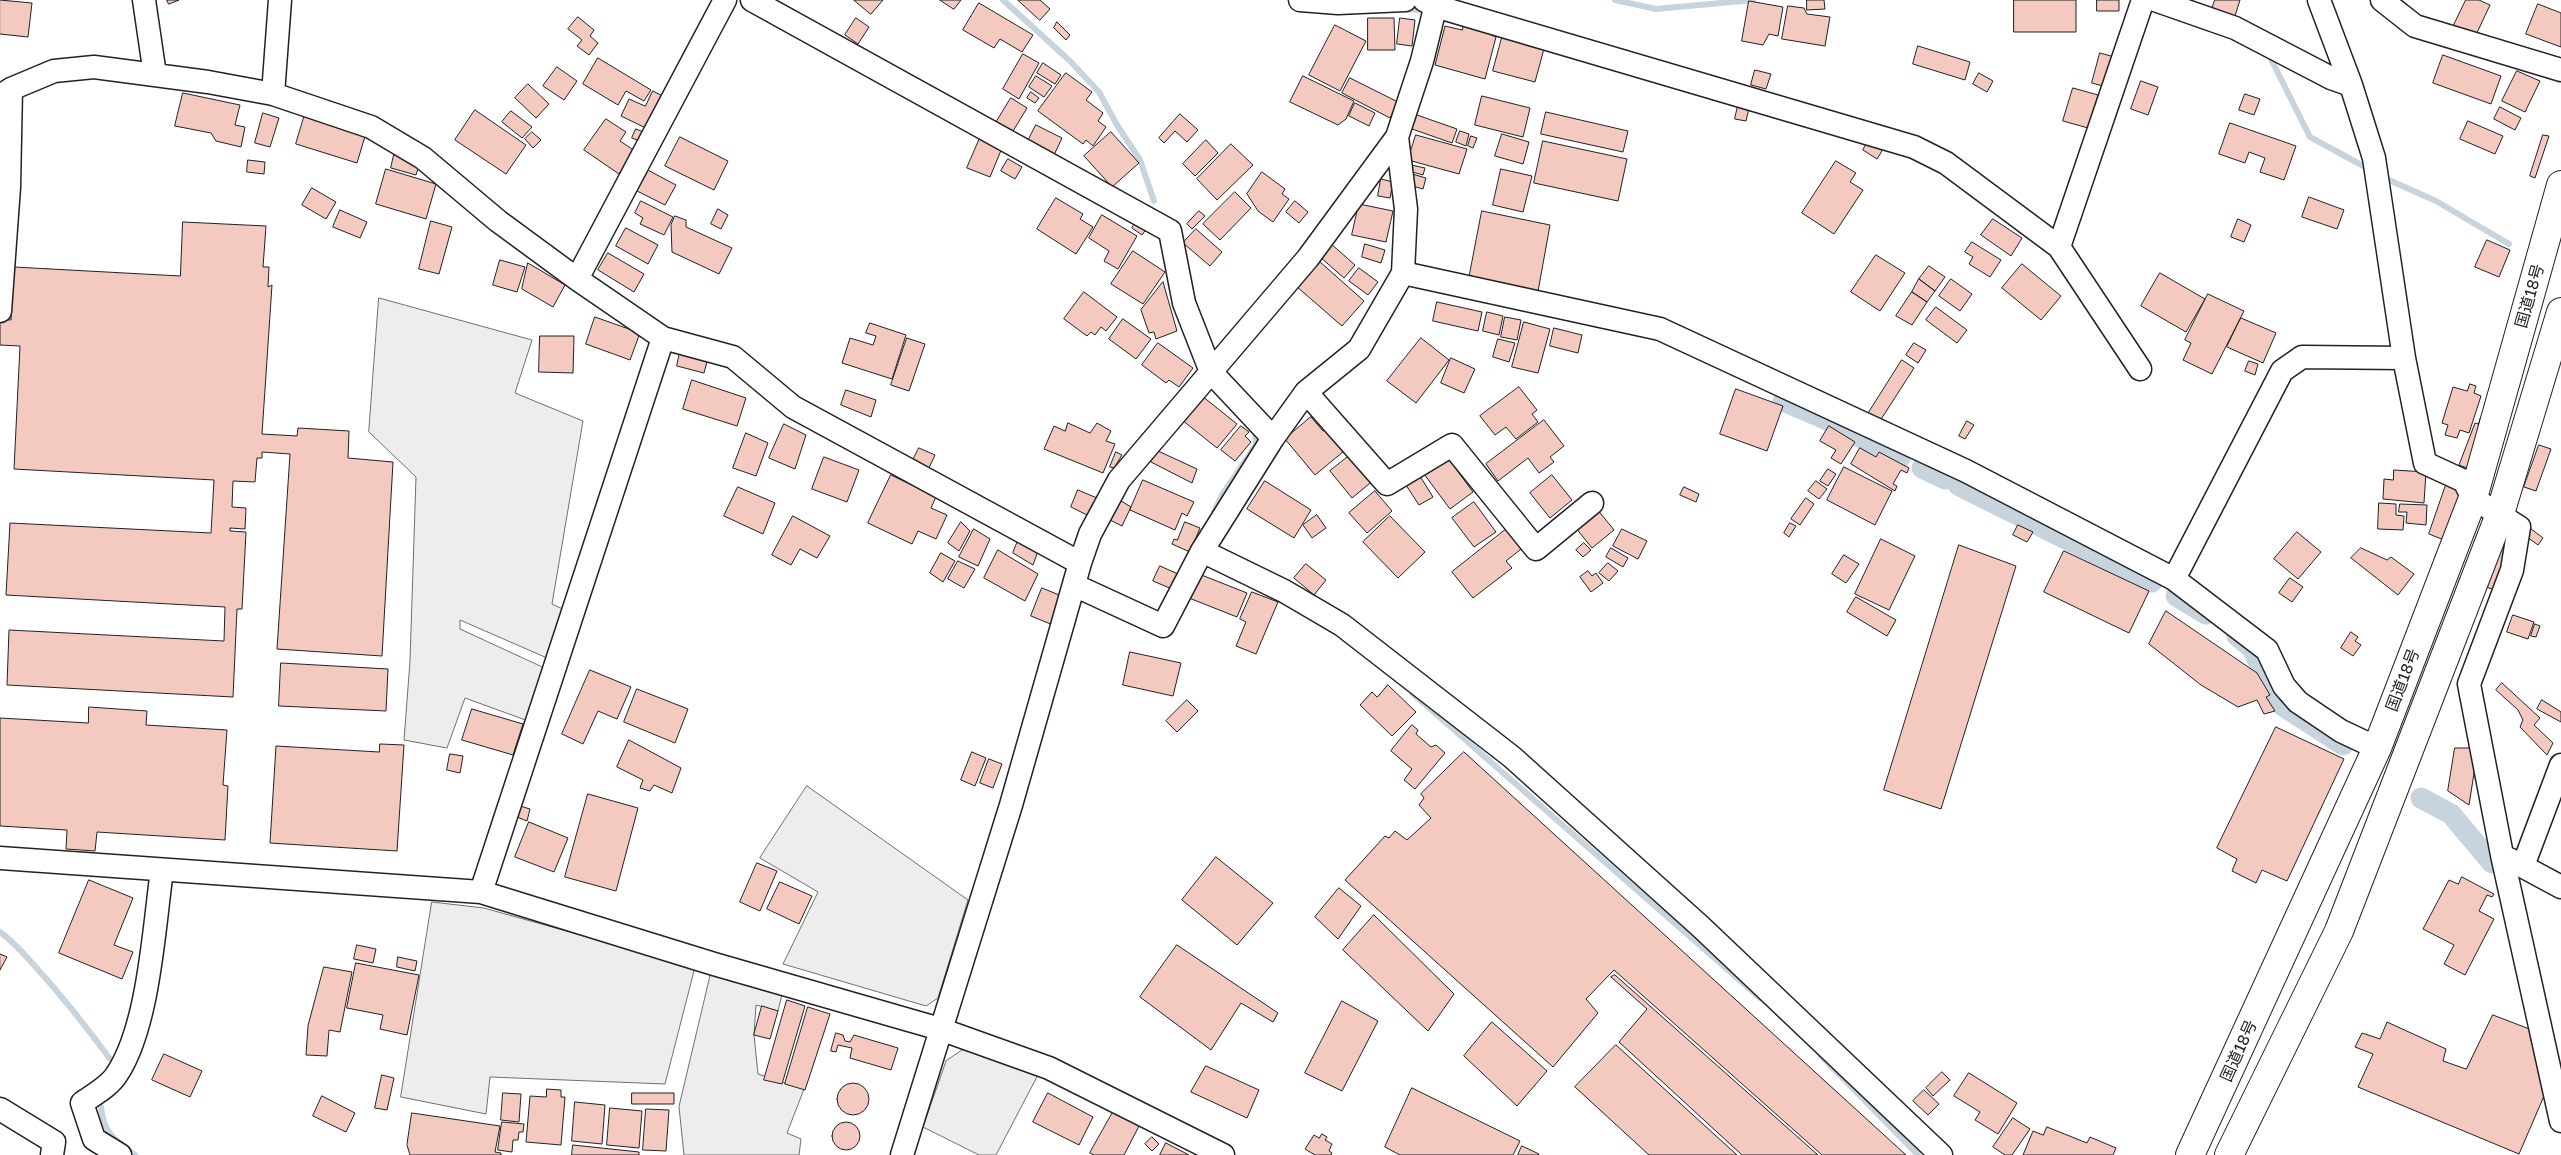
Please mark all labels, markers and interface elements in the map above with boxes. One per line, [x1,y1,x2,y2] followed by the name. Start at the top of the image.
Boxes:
[2512,262,2548,330] street label: 国道18号
[2382,646,2424,714] street label: 国道18号
[2217,1017,2261,1085] street label: 国道18号

